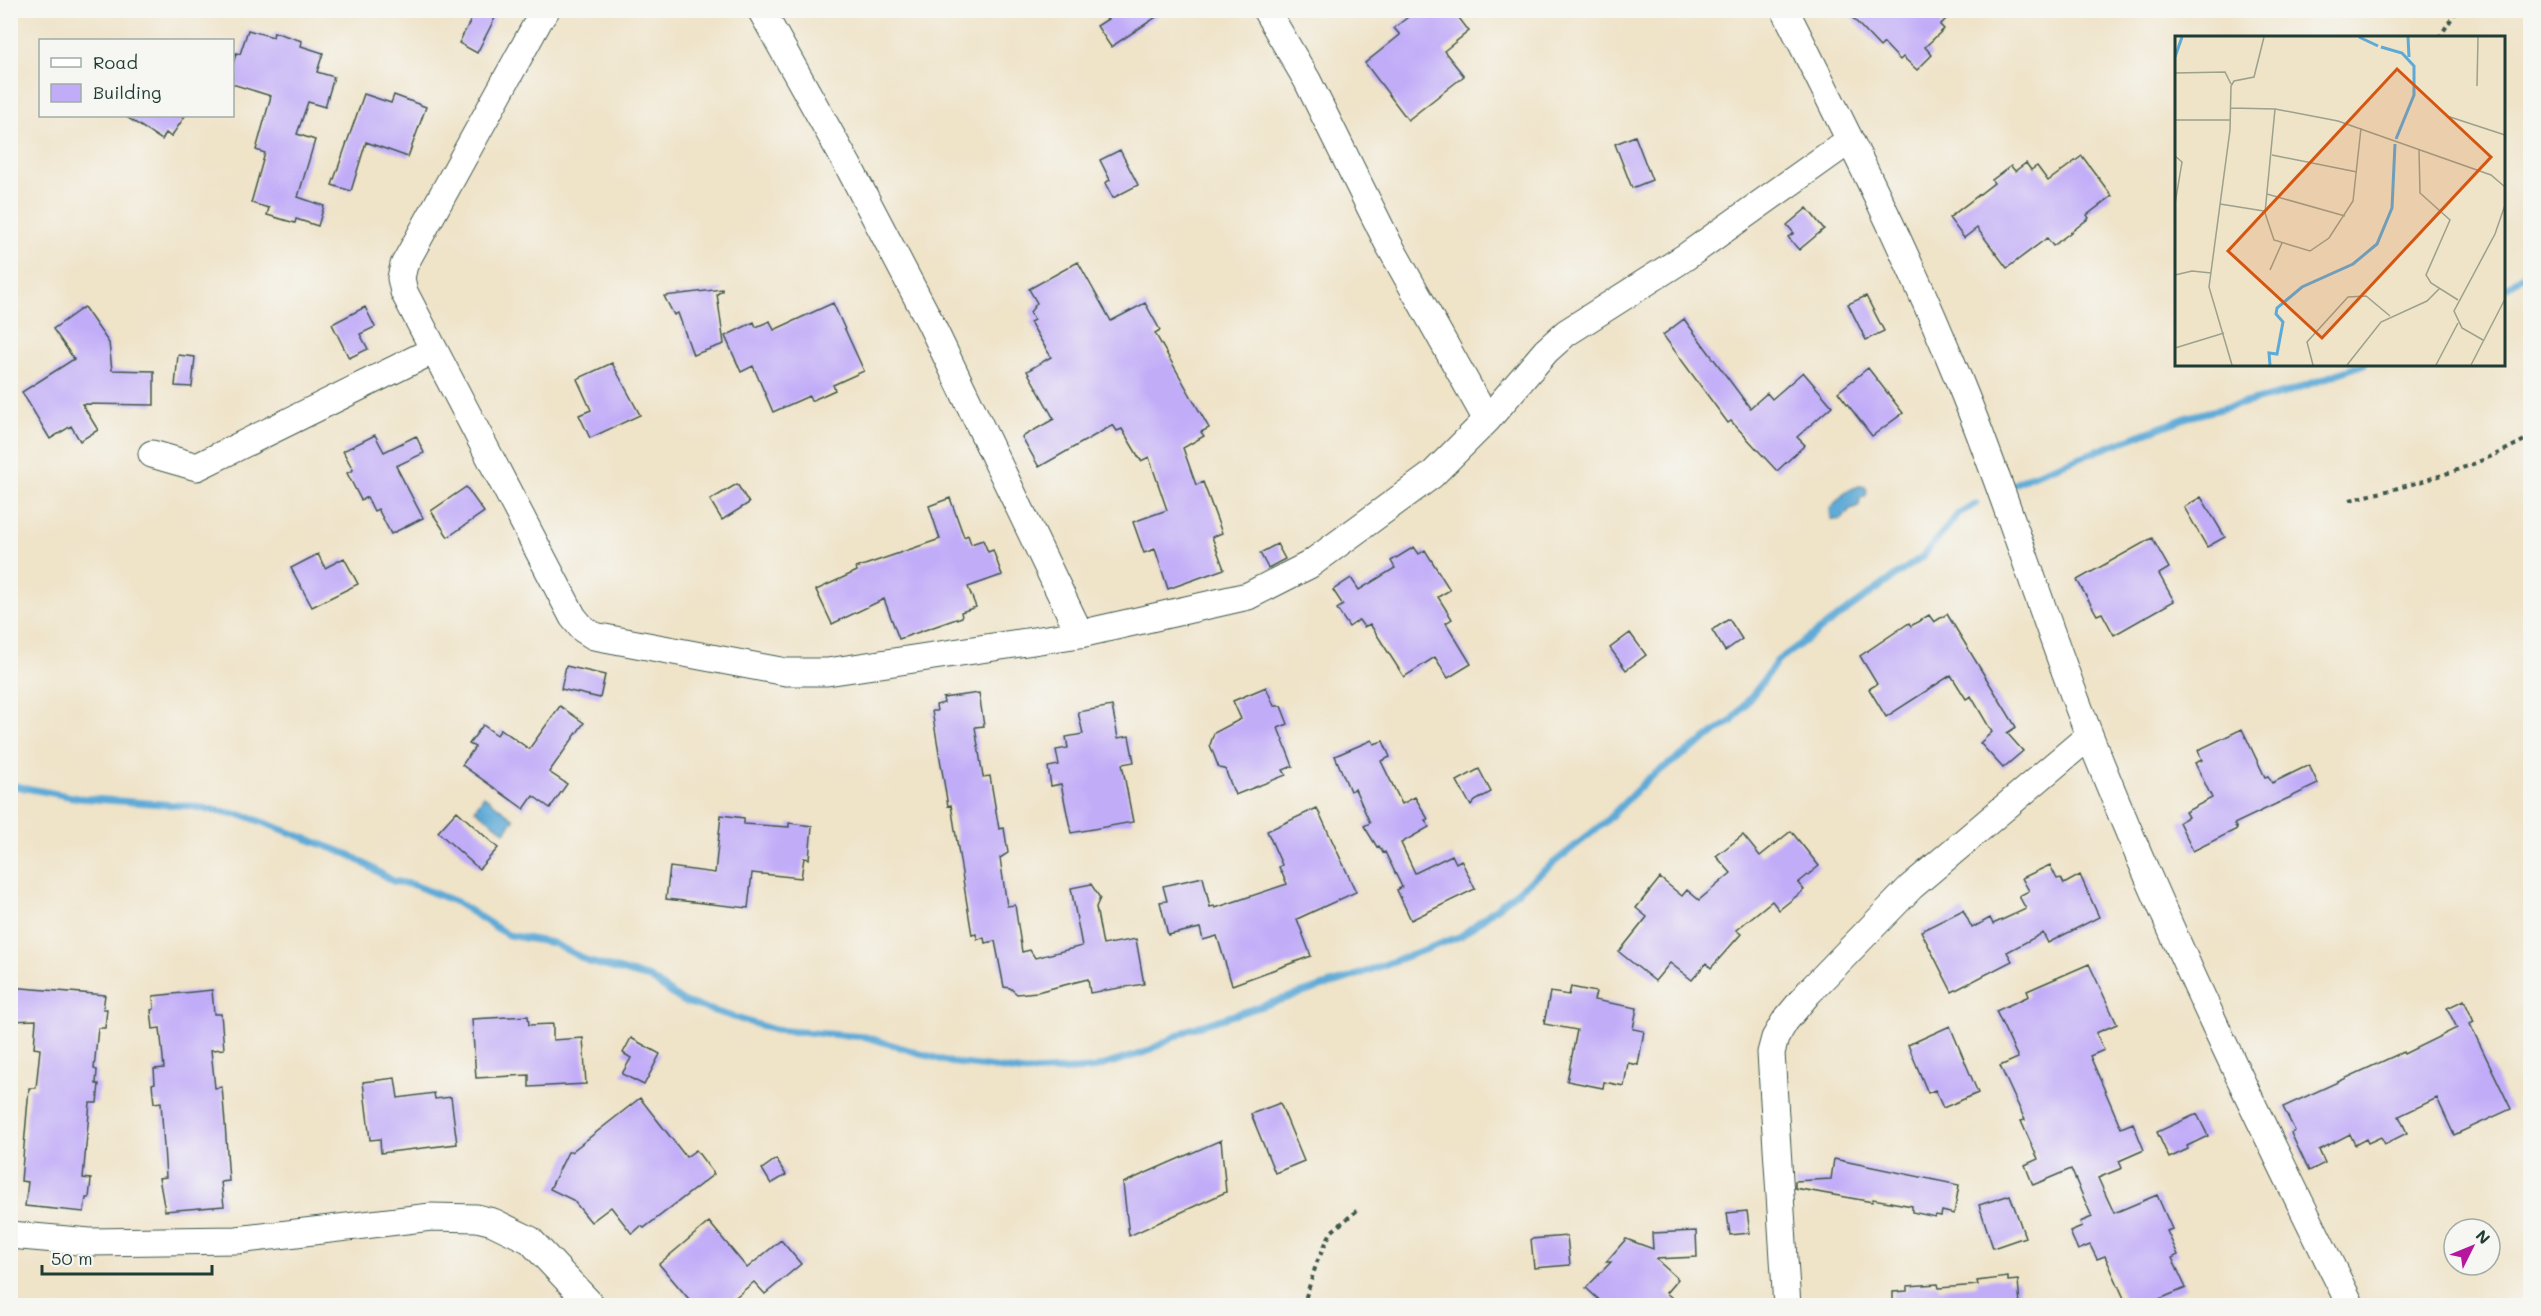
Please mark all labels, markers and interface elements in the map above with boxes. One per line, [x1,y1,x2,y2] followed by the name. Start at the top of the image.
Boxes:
[2175,36,2505,366] inset map
[39,39,234,117] legend
[93,50,138,74] text: Road
[93,80,161,104] text: Building
[2442,1217,2502,1277] north arrow
[2472,1225,2495,1248] text: N
[42,1238,212,1276] scale bar
[51,1246,93,1270] text: 50 m

